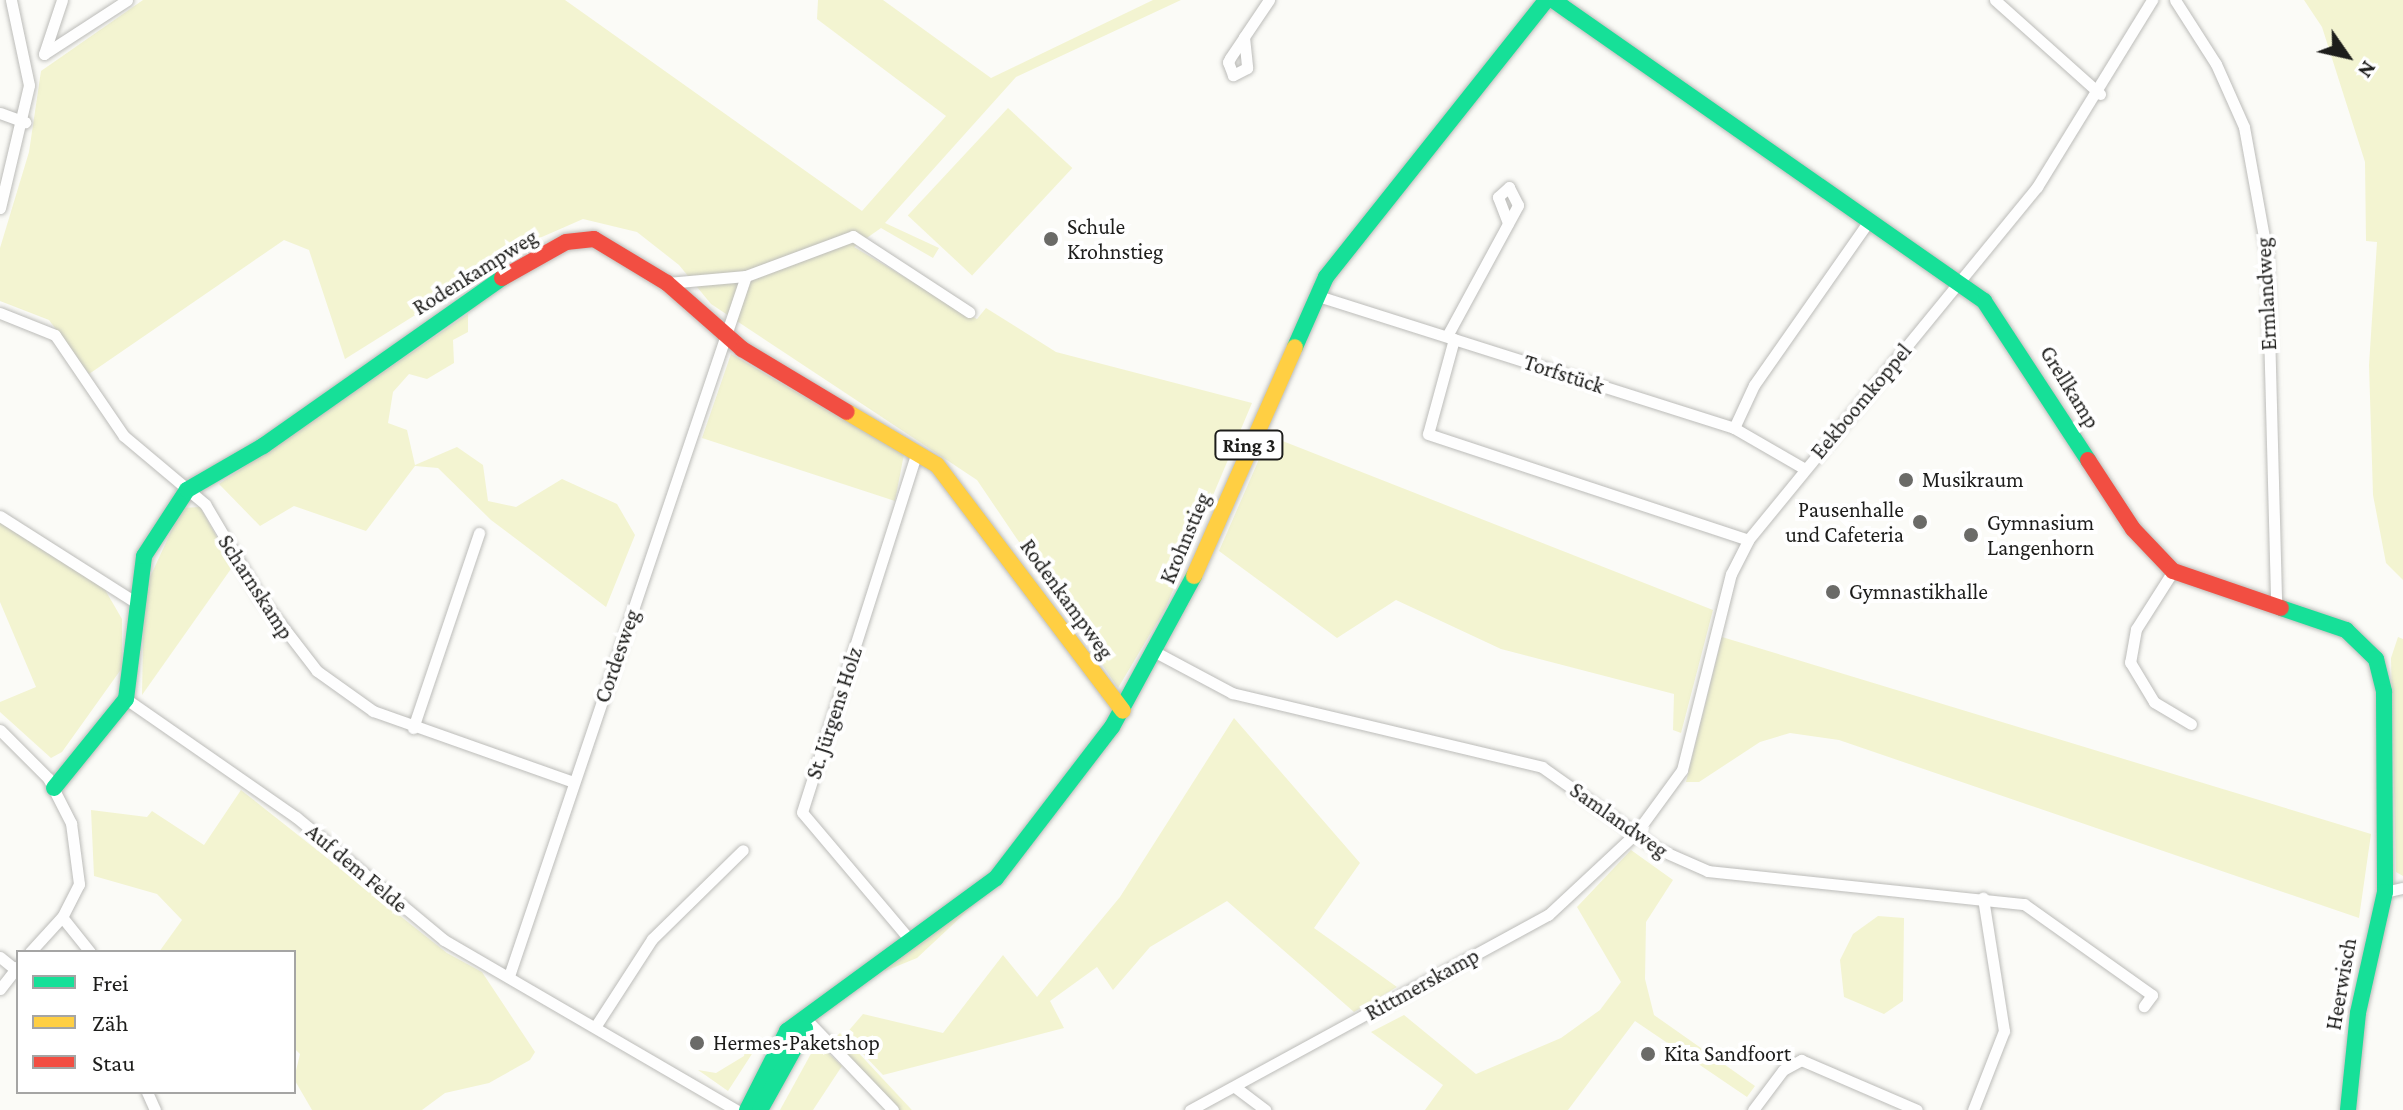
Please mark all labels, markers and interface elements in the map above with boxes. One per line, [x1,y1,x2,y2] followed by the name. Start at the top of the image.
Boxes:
[2307,16,2387,96] north arrow
[2353,56,2382,83] text: N
[1067,213,1164,264] place label: Schule Krohnstieg
[408,223,542,321] street label: Rodenkampweg
[1042,230,1060,248] marker: Schule Krohnstieg
[2250,237,2282,351] street label: Ermlandweg
[1805,338,1917,464] street label: Eekboomkoppel
[2034,341,2106,433] street label: Grellkamp
[1520,349,1608,399] street label: Torfstück
[1213,429,1285,461] road number: Ring 3
[1922,467,2024,493] place label: Musikraum
[1897,471,1915,489] marker: Musikraum
[1154,488,1216,588] street label: Krohnstieg
[1785,496,1904,548] place label: Pausenhalle und Cafeteria
[1987,509,2094,560] place label: Gymnasium Langenhorn
[1911,513,1929,531] marker: Pausenhalle und Cafeteria
[1962,526,1980,544] marker: Gymnasium Langenhorn
[212,530,300,644] street label: Scharnskamp
[1015,534,1119,664] street label: Rodenkampweg
[1849,579,1988,605] place label: Gymnastikhalle
[1824,583,1842,601] marker: Gymnastikhalle
[589,606,645,706] street label: Cordesweg
[800,643,868,783] street label: St. Jürgens Holz
[1565,777,1673,863] street label: Samlandweg
[301,818,413,918] street label: Auf dem Felde
[2320,936,2362,1032] street label: Heerwisch
[1361,942,1483,1026] street label: Rittmerskamp
[16,950,296,1094] legend
[92,969,129,996] text: Frei
[92,1009,129,1036] text: Zäh
[713,1030,880,1056] place label: Hermes-Paketshop
[688,1034,706,1052] marker: Hermes-Paketshop
[1664,1041,1791,1067] place label: Kita Sandfoort
[1639,1045,1657,1063] marker: Kita Sandfoort
[92,1049,135,1076] text: Stau

